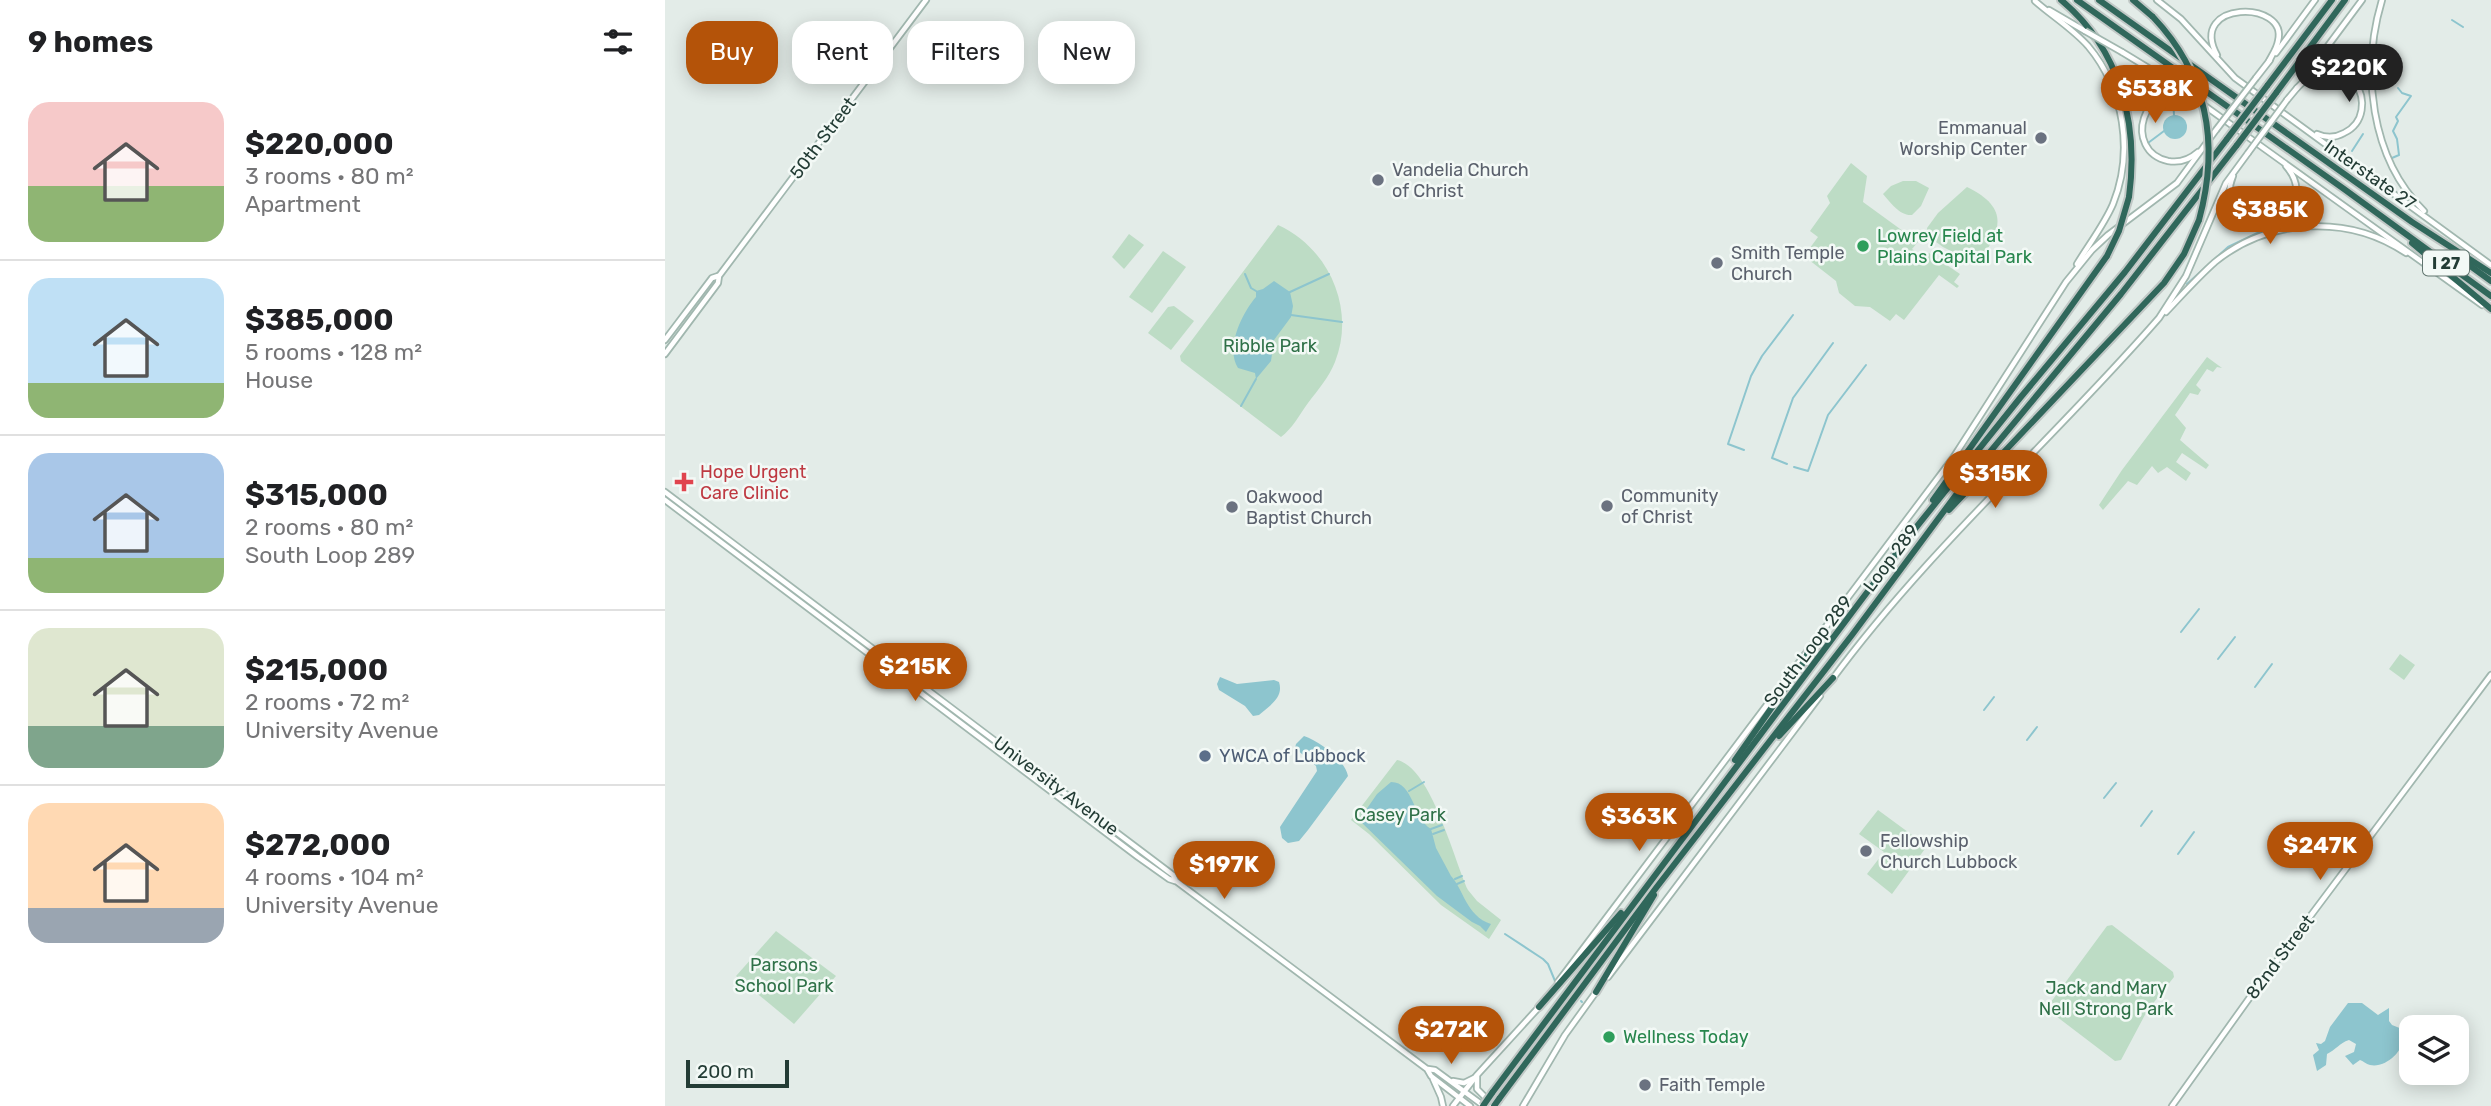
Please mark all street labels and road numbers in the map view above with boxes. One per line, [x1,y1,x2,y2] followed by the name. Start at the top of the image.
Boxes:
[785,93,861,183] street label: 50th Street
[2320,135,2420,215] street label: Interstate 27
[2423,250,2469,276] road number: I 27
[1859,520,1923,596] street label: Loop 289
[1759,591,1857,711] street label: South Loop 289
[989,732,1123,840] street label: University Avenue
[2241,910,2319,1004] street label: 82nd Street

